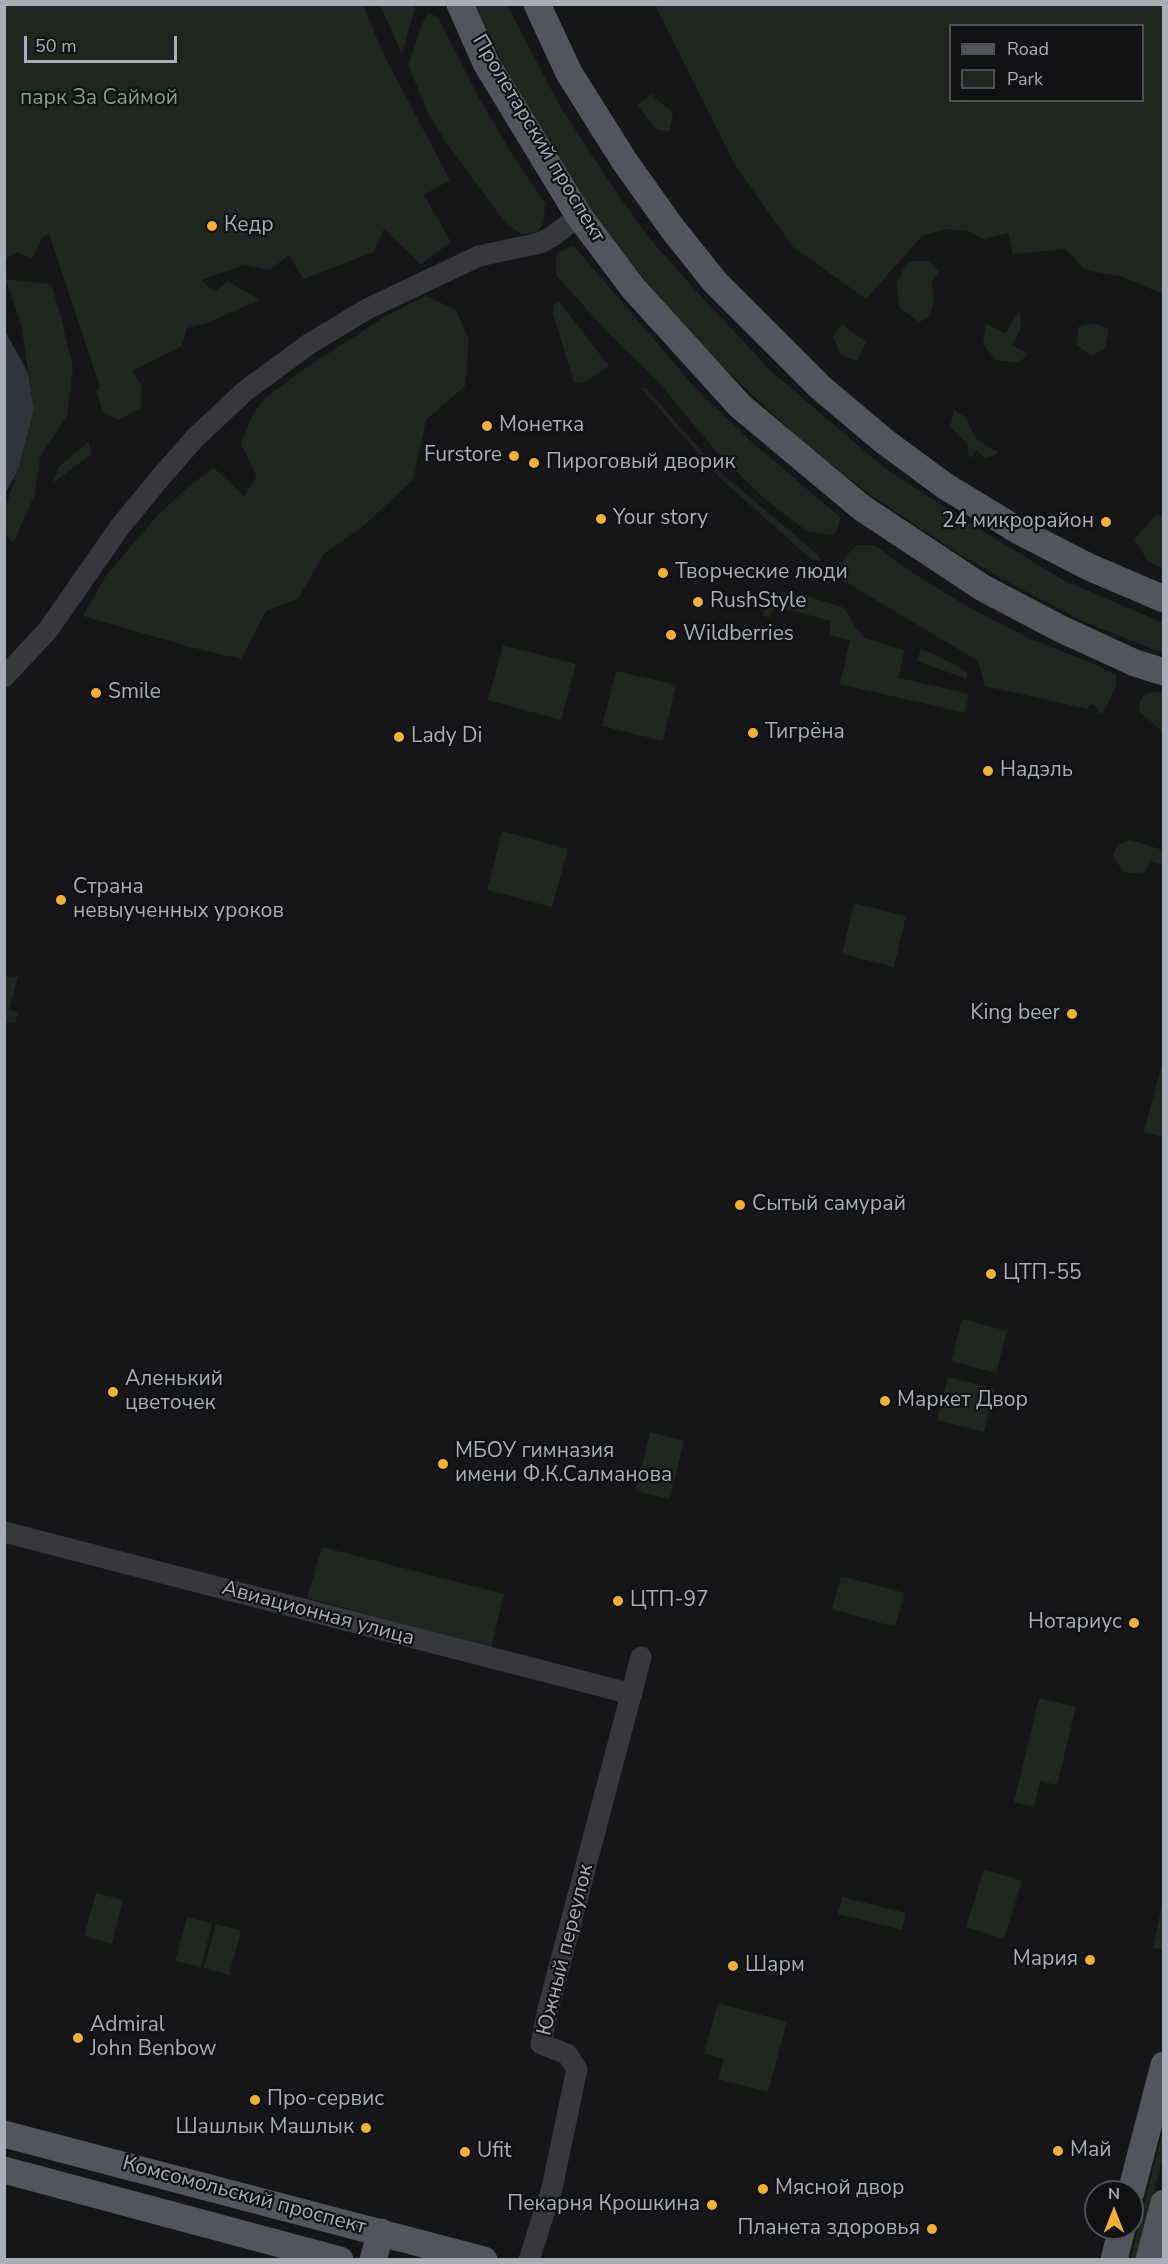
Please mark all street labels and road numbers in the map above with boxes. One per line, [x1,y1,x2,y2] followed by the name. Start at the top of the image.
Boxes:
[466,31,610,247] street label: Пролетарский проспект
[219,1576,417,1652] street label: Авиационная улица
[533,1862,599,2038] street label: Южный переулок
[119,2151,369,2241] street label: Комсомольский проспект

